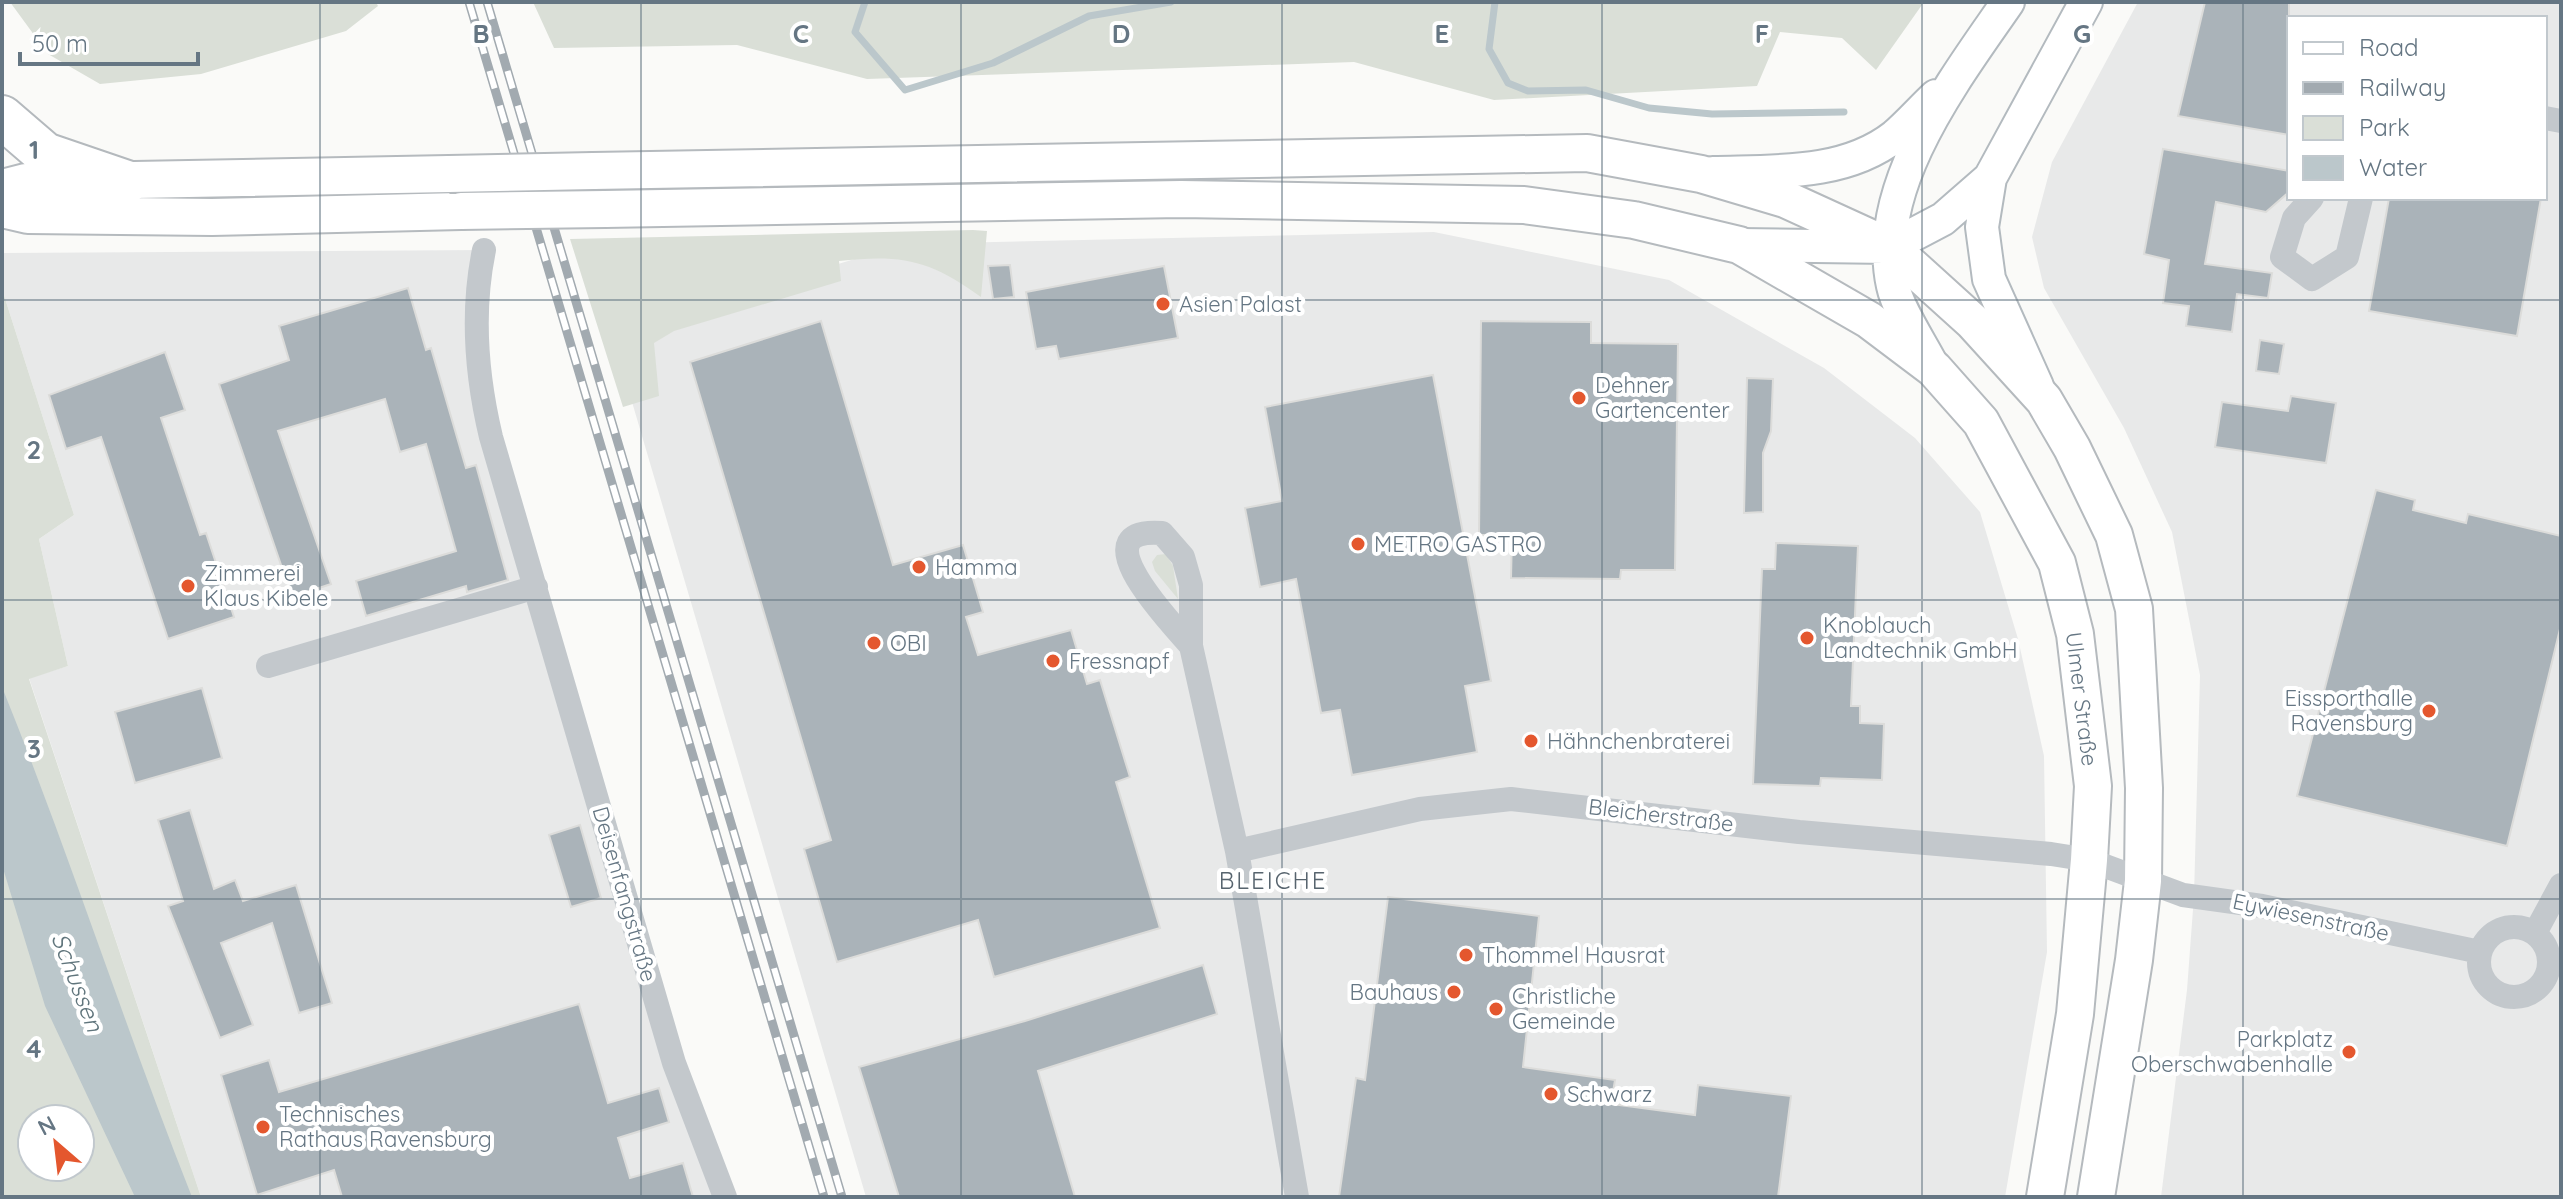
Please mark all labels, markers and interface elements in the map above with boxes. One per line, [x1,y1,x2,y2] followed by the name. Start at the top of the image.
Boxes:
[20,16,198,66] scale bar
[2287,16,2547,200] legend
[472,17,490,50] text: B
[793,17,809,50] text: C
[1112,17,1130,50] text: D
[1435,17,1449,50] text: E
[1755,17,1769,50] text: F
[2073,17,2091,50] text: G
[32,28,88,58] text: 50 m
[2359,32,2419,62] text: Road
[2359,72,2446,102] text: Railway
[2359,112,2410,142] text: Park
[29,133,39,166] text: 1
[2359,152,2427,182] text: Water
[1179,290,1302,318] place label: Asien Palast
[1154,295,1172,313] marker: Asien Palast
[1595,371,1730,424] place label: Dehner Gartencenter
[1570,389,1588,407] marker: Dehner Gartencenter
[27,433,41,466] text: 2
[1374,530,1542,558] place label: METRO GASTRO
[1349,535,1367,553] marker: METRO GASTRO
[935,553,1018,581] place label: Hamma
[910,558,928,576] marker: Hamma
[204,559,328,612] place label: Zimmerei Klaus Kibele
[179,577,197,595] marker: Zimmerei Klaus Kibele
[1823,611,2017,664] place label: Knoblauch Landtechnik GmbH
[890,629,927,657] place label: OBI
[1798,629,1816,647] marker: Knoblauch Landtechnik GmbH
[2060,630,2104,768] street label: Ulmer Straße
[865,634,883,652] marker: OBI
[1069,647,1170,675] place label: Fressnapf
[1044,652,1062,670] marker: Fressnapf
[2284,684,2413,737] place label: Eissporthalle Ravensburg
[2420,702,2438,720] marker: Eissporthalle Ravensburg
[1547,727,1730,755] place label: Hähnchenbraterei
[27,732,41,765] text: 3
[1522,732,1540,750] marker: Hähnchenbraterei
[1587,792,1735,838] street label: Bleicherstraße
[587,803,663,985] street label: Deisenfangstraße
[1219,865,1327,895] district label: BLEICHE
[2230,887,2392,947] street label: Eywiesenstraße
[46,928,111,1037] water label: Schussen
[1482,941,1665,969] place label: Thommel Hausrat
[1457,946,1475,964] marker: Thommel Hausrat
[1350,978,1438,1006] place label: Bauhaus
[1512,982,1616,1035] place label: Christliche Gemeinde
[1445,983,1463,1001] marker: Bauhaus
[1487,1000,1505,1018] marker: Christliche Gemeinde
[2131,1025,2333,1078] place label: Parkplatz Oberschwabenhalle
[26,1032,42,1065] text: 4
[2340,1043,2358,1061] marker: Parkplatz Oberschwabenhalle
[1567,1080,1652,1108] place label: Schwarz
[1542,1085,1560,1103] marker: Schwarz
[279,1100,492,1153] place label: Technisches Rathaus Ravensburg
[16,1103,96,1183] north arrow
[33,1109,60,1141] text: N
[254,1118,272,1136] marker: Technisches Rathaus Ravensburg

